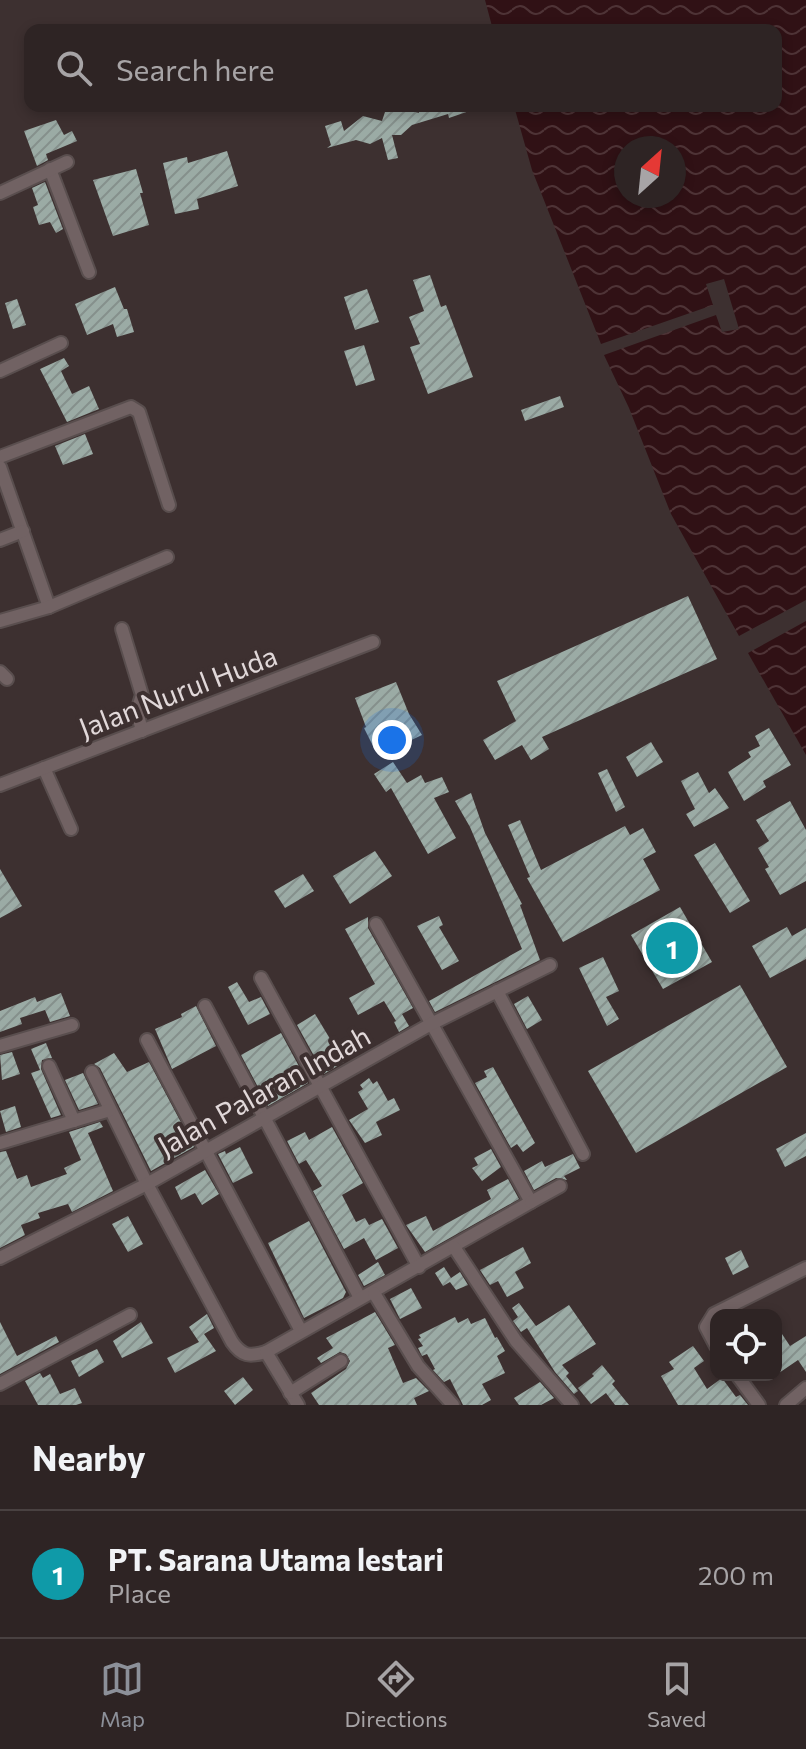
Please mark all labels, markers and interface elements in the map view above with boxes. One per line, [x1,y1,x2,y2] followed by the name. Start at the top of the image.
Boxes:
[24,24,782,112] search box
[52,46,96,90] icon: search
[116,50,275,87] text: Search here
[614,136,686,208] north arrow
[74,638,282,744] street label: Jalan Nurul Huda
[372,720,412,760] your location
[646,918,698,978] pin: 1
[151,1018,376,1163] street label: Jalan Palaran Indah
[710,1309,782,1381] map controls
[710,1309,782,1381] button: locate
[32,1436,146,1478] text: Nearby
[108,1540,444,1577] text: PT. Sarana Utama lestari
[52,1559,64,1590] text: 1
[698,1559,774,1590] text: 200 m
[108,1577,171,1608] text: Place
[100,1657,145,1732] tab: Map
[344,1657,448,1732] tab: Directions
[647,1657,706,1732] tab: Saved

